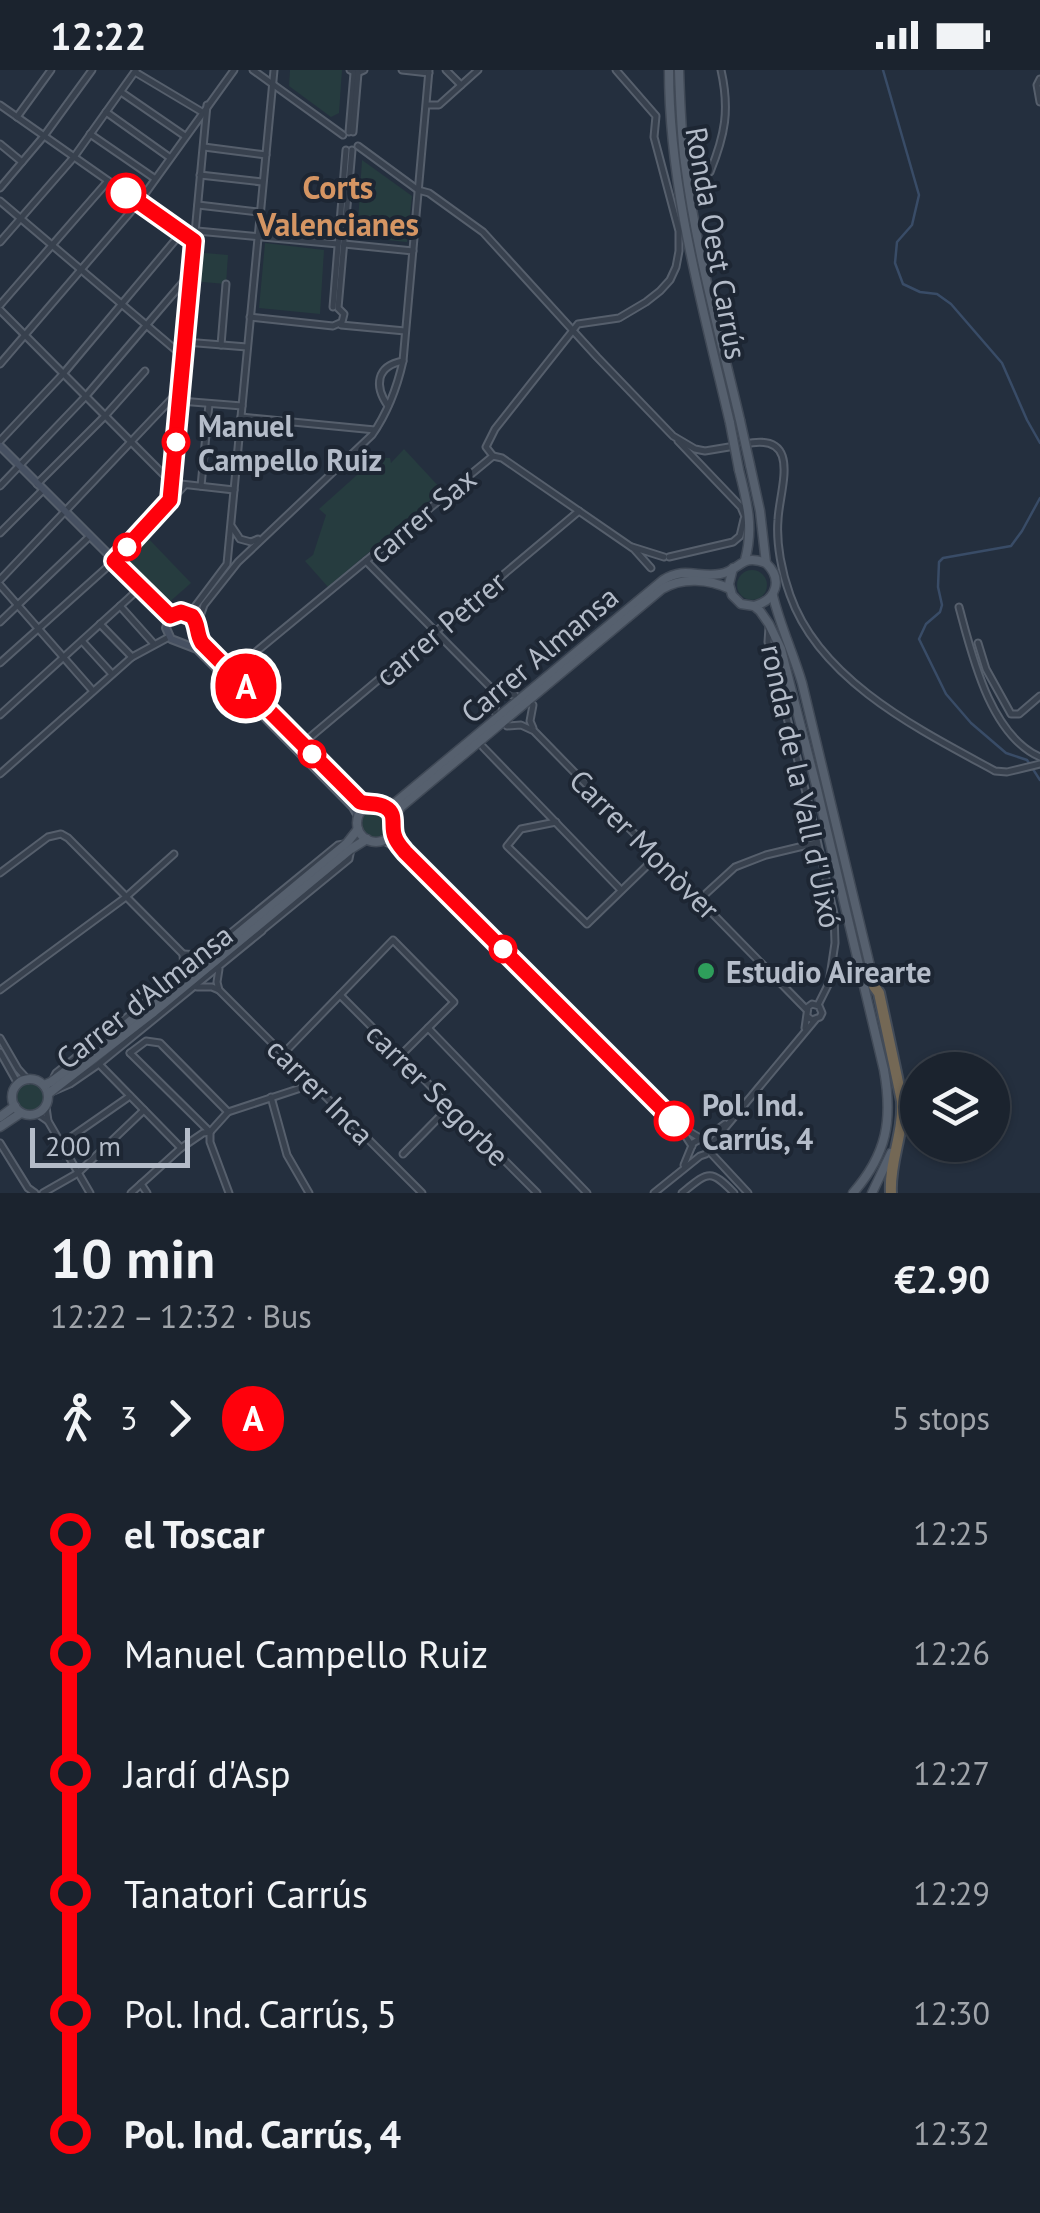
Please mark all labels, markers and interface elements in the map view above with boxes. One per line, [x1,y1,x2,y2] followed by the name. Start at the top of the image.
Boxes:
[50,11,146,60] text: 12:22
[677,124,757,362] street label: Ronda Oest Carrús
[256,166,419,245] district label: Corts Valencianes
[107,174,145,212] unlabelled marker
[198,406,382,479] place label: Manuel Campello Ruiz
[163,429,189,455] marker: Manuel Campello Ruiz
[360,459,484,571] street label: carrer Sax
[114,534,140,560] unlabelled marker
[367,562,513,694] street label: carrer Petrer
[452,577,626,731] street label: Carrer Almansa
[753,641,851,931] street label: ronda de la Vall d'Uixó
[214,654,278,718] line badge: A
[235,663,257,709] text: A
[299,741,325,767] unlabelled marker
[562,761,728,927] street label: Carrer Monòver
[48,915,240,1077] street label: Carrer d'Almansa
[490,936,516,962] unlabelled marker
[726,952,932,991] place label: Estudio Airearte
[695,960,717,982] marker: Estudio Airearte
[358,1014,518,1174] street label: carrer Segorbe
[259,1029,383,1153] street label: carrer Inca
[900,1052,1010,1162] map controls
[900,1052,1010,1162] button: layers
[702,1085,813,1158] place label: Pol. Ind. Carrús, 4
[655,1102,693,1140] marker: Pol. Ind. Carrús, 4
[30,1123,190,1168] scale bar
[45,1127,121,1164] text: 200 m
[50,1222,215,1293] text: 10 min
[894,1254,990,1303] text: €2.90
[50,1295,312,1337] text: 12:22 – 12:32 · Bus
[50,1391,105,1446] icon: walk
[152,1391,207,1446] icon: forward
[242,1395,264,1441] text: A
[120,1397,137,1439] text: 3
[892,1397,990,1439] text: 5 stops
[124,1509,265,1558] text: el Toscar
[913,1512,990,1554] text: 12:25
[124,1629,488,1678] text: Manuel Campello Ruiz
[913,1632,990,1674] text: 12:26
[124,1749,290,1798] text: Jardí d'Asp
[913,1752,990,1794] text: 12:27
[124,1869,368,1918] text: Tanatori Carrús
[913,1872,990,1914] text: 12:29
[124,1989,397,2038] text: Pol. Ind. Carrús, 5
[913,1992,990,2034] text: 12:30
[124,2109,401,2158] text: Pol. Ind. Carrús, 4
[913,2112,990,2154] text: 12:32

